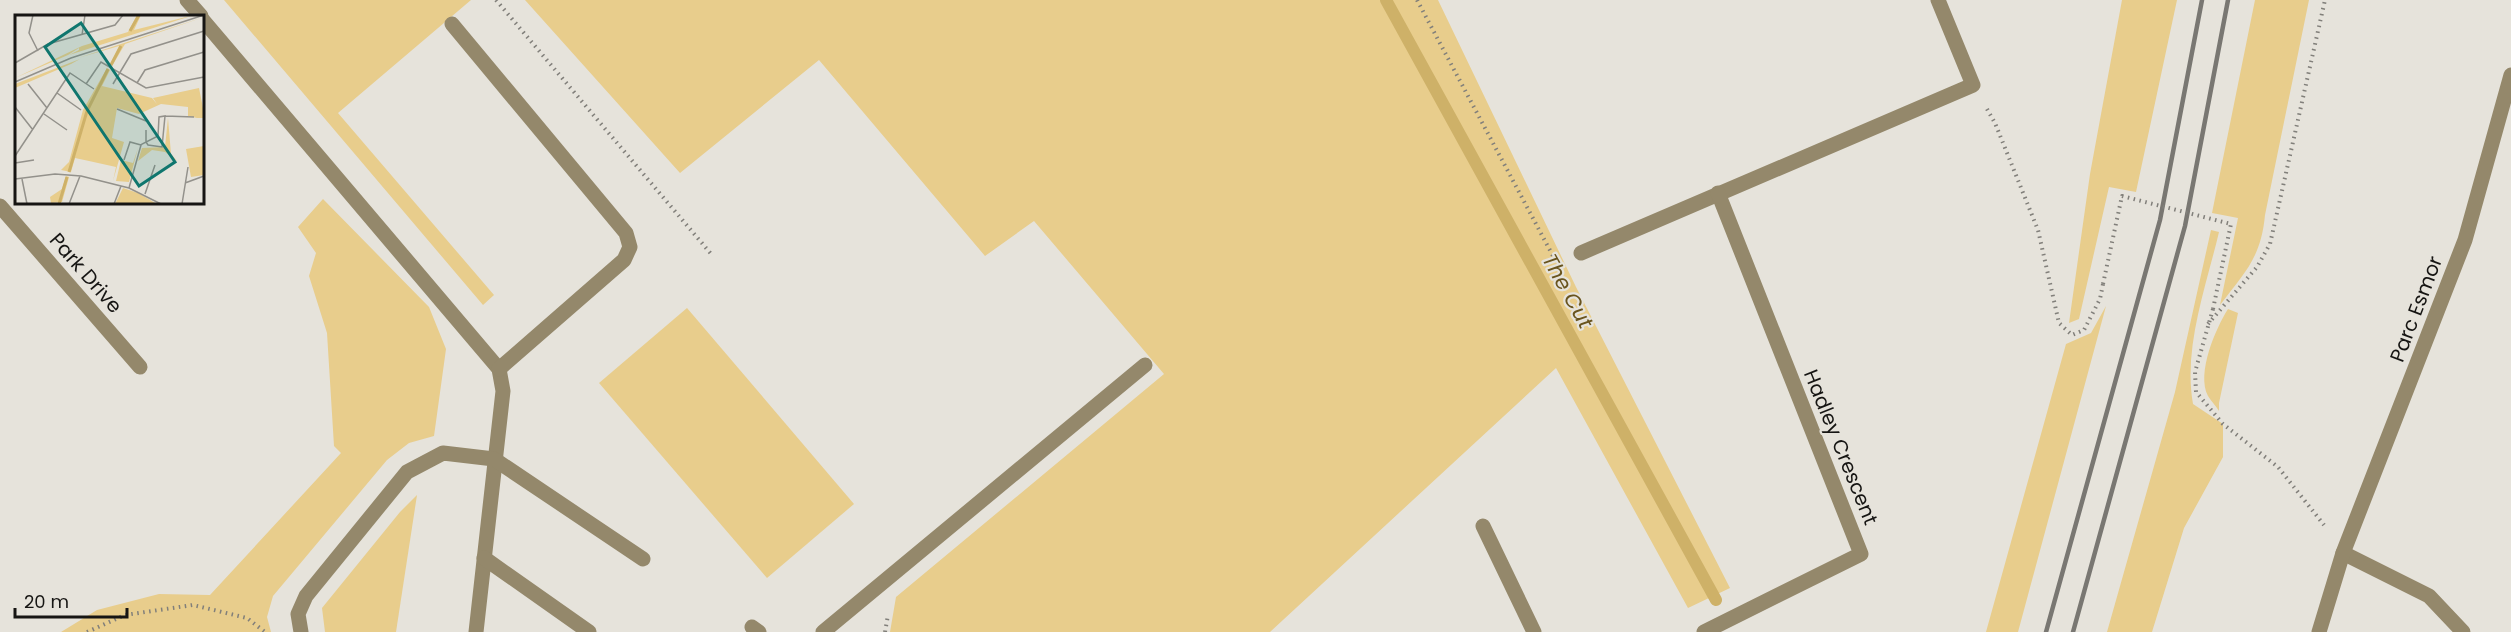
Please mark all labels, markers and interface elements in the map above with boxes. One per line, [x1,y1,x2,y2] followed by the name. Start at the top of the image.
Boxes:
[15,15,204,204] inset map
[43,227,129,319] street label: Park Drive
[1536,248,1601,334] water label: The Cut
[2383,252,2449,366] street label: Parc Esmor
[1797,365,1885,529] street label: Hadley Crescent
[15,581,128,619] scale bar
[24,589,69,614] text: 20 m

